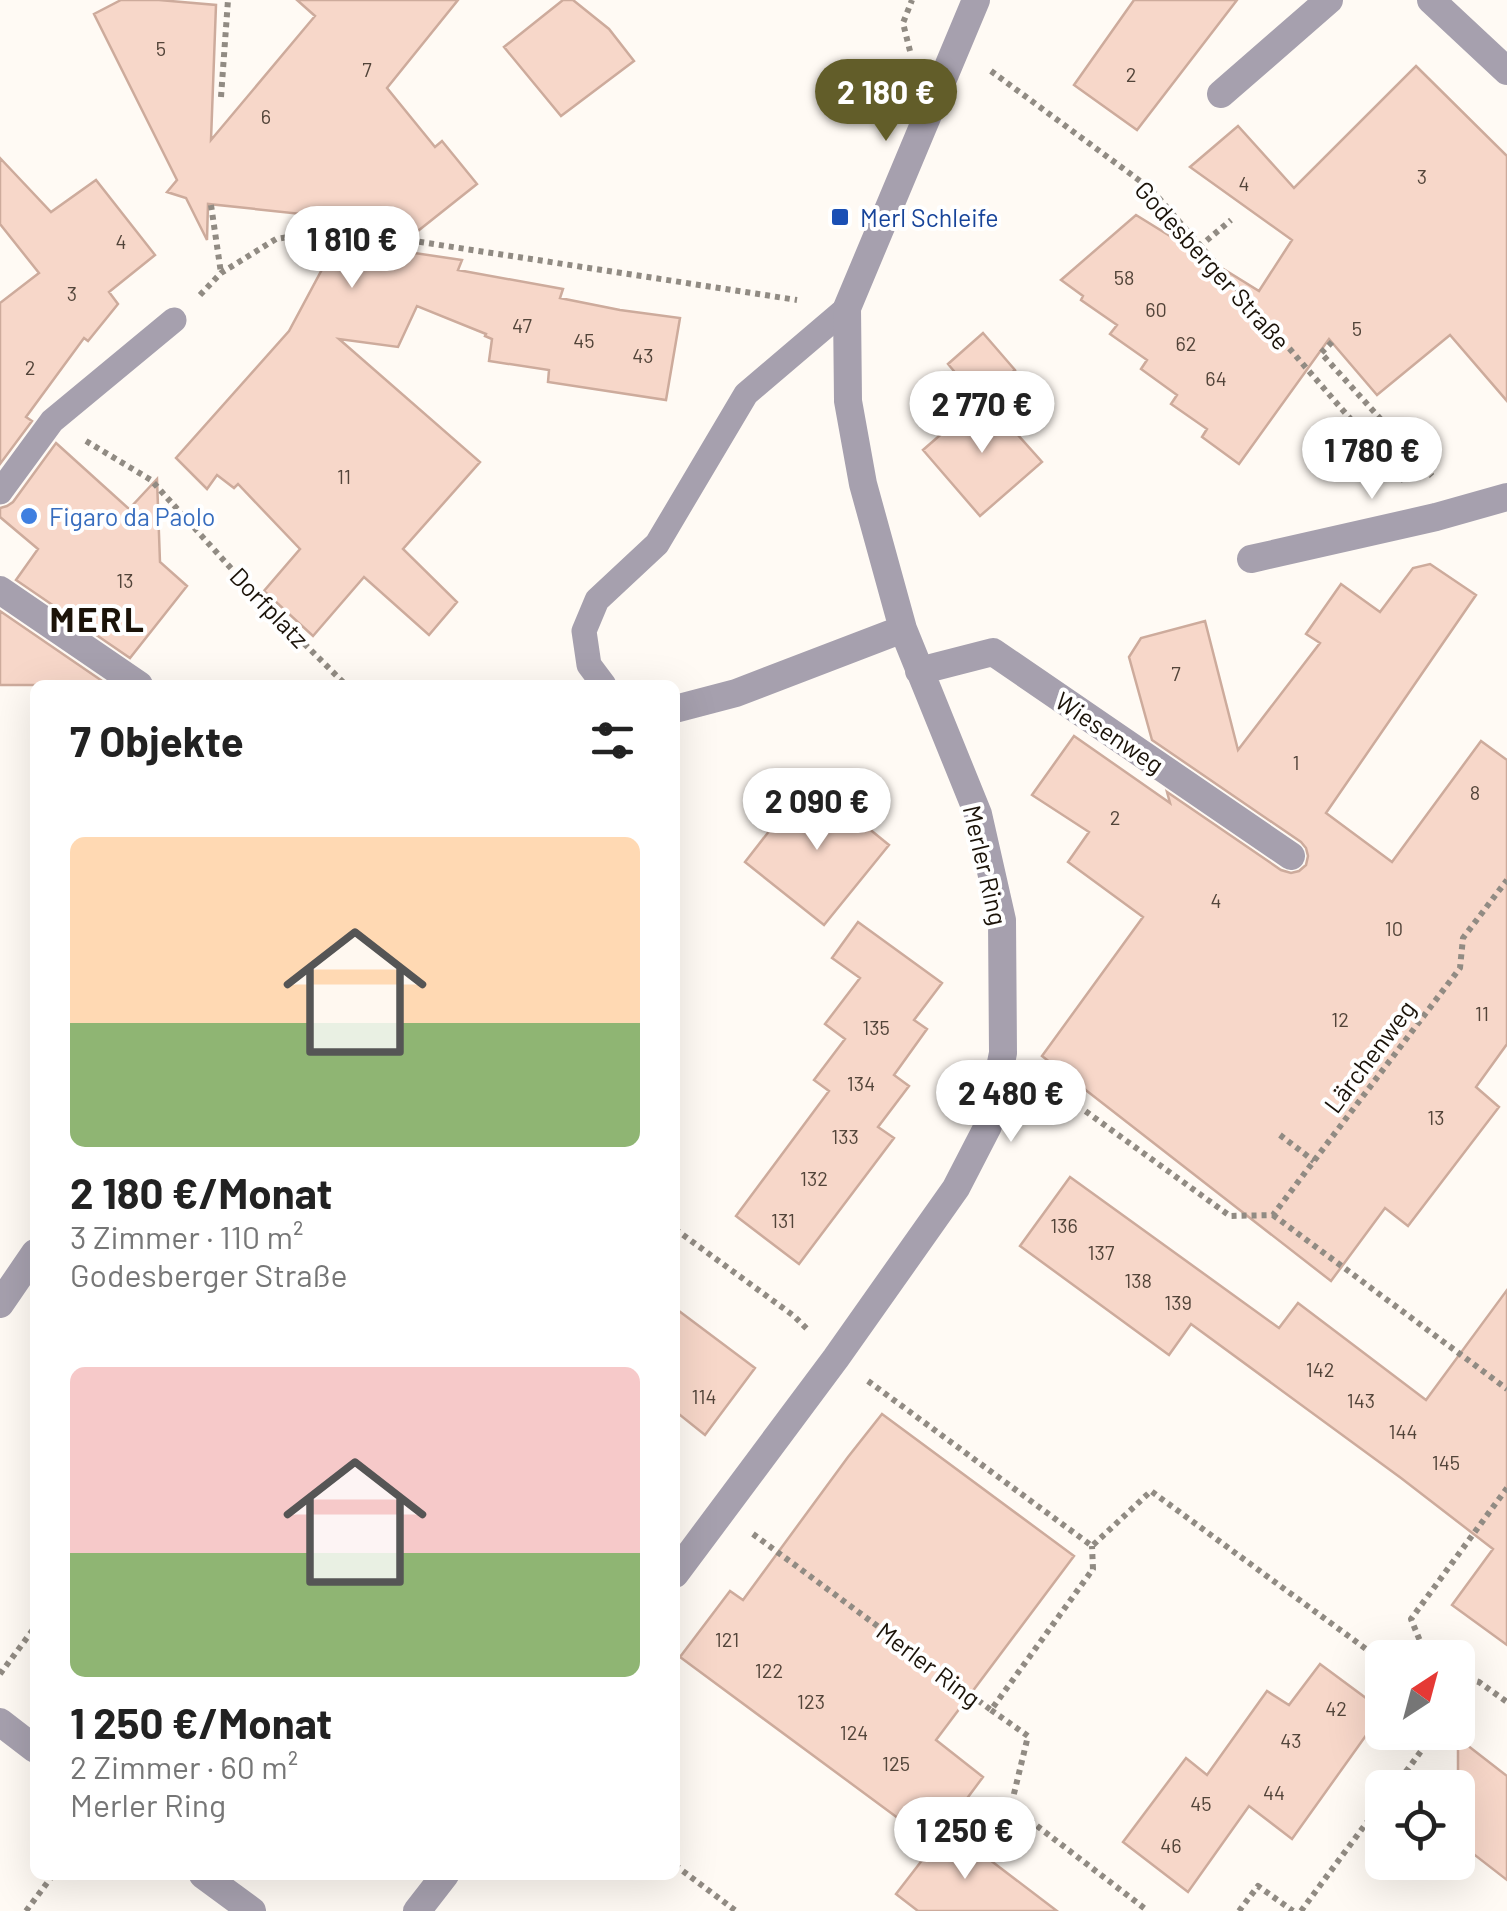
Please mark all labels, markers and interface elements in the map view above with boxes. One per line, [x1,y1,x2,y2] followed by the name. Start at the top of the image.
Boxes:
[156,36,166,60] house number: 5
[362,57,372,81] house number: 7
[794,59,978,144] pin: 2 180 €
[1126,62,1136,86] house number: 2
[837,72,935,110] text: 2 180 €
[261,104,271,128] house number: 6
[1417,164,1427,188] house number: 3
[1238,171,1250,195] house number: 4
[1129,174,1297,356] street label: Godesberger Straße
[860,202,999,232] place label: Merl Schleife
[260,206,444,291] pin: 1 810 €
[829,206,851,228] marker: Merl Schleife
[307,219,397,257] text: 1 810 €
[115,229,127,253] house number: 4
[1114,265,1134,289] house number: 58
[67,281,77,305] house number: 3
[1145,297,1167,321] house number: 60
[512,313,532,337] house number: 47
[1352,316,1362,340] house number: 5
[573,328,595,352] house number: 45
[1175,331,1197,355] house number: 62
[632,343,654,367] house number: 43
[25,355,35,379] house number: 2
[1205,366,1227,390] house number: 64
[890,371,1074,456] pin: 2 770 €
[932,384,1033,422] text: 2 770 €
[1280,417,1464,502] pin: 1 780 €
[1324,430,1420,468] text: 1 780 €
[337,464,351,488] house number: 11
[49,501,215,531] place label: Figaro da Paolo
[18,505,40,527] marker: Figaro da Paolo
[225,561,315,653] street label: Dorfplatz
[116,568,134,592] house number: 13
[50,597,146,639] district label: MERL
[1171,661,1181,685] house number: 7
[1050,685,1170,779] street label: Wiesenweg
[585,713,640,768] icon: filters
[70,715,244,765] text: 7 Objekte
[1293,750,1300,774] house number: 1
[725,768,909,853] pin: 2 090 €
[1470,780,1480,804] house number: 8
[765,781,869,819] text: 2 090 €
[958,802,1014,928] street label: Merler Ring
[1110,805,1120,829] house number: 2
[1210,888,1222,912] house number: 4
[265,902,445,1082] icon: home
[1385,916,1403,940] house number: 10
[1317,994,1421,1118] street label: Lärchenweg
[1475,1001,1489,1025] house number: 11
[1331,1007,1349,1031] house number: 12
[862,1015,890,1039] house number: 135
[919,1060,1103,1145] pin: 2 480 €
[847,1071,875,1095] house number: 134
[958,1073,1064,1111] text: 2 480 €
[1427,1105,1445,1129] house number: 13
[831,1124,859,1148] house number: 133
[800,1166,828,1190] house number: 132
[70,1167,332,1217] text: 2 180 €/Monat
[771,1208,795,1232] house number: 131
[1050,1213,1078,1237] house number: 136
[70,1217,303,1255] text: 3 Zimmer · 110 m²
[1088,1240,1115,1264] house number: 137
[70,1255,348,1293] text: Godesberger Straße
[1124,1268,1152,1292] house number: 138
[1164,1290,1192,1314] house number: 139
[1306,1357,1334,1381] house number: 142
[691,1384,717,1408] house number: 114
[1347,1388,1375,1412] house number: 143
[1388,1419,1418,1443] house number: 144
[265,1432,445,1612] icon: home
[1432,1450,1460,1474] house number: 145
[871,1615,987,1713] street label: Merler Ring
[715,1627,739,1651] house number: 121
[1365,1640,1475,1750] north arrow
[1365,1640,1475,1880] map controls
[755,1658,783,1682] house number: 122
[797,1689,825,1713] house number: 123
[1325,1696,1347,1720] house number: 42
[70,1697,332,1747] text: 1 250 €/Monat
[840,1720,868,1744] house number: 124
[1280,1728,1302,1752] house number: 43
[70,1747,298,1785] text: 2 Zimmer · 60 m²
[882,1751,910,1775] house number: 125
[1365,1770,1475,1880] button: locate
[1263,1780,1285,1804] house number: 44
[70,1785,226,1823] text: Merler Ring
[1190,1791,1212,1815] house number: 45
[873,1797,1057,1882] pin: 1 250 €
[916,1810,1014,1848] text: 1 250 €
[1160,1833,1182,1857] house number: 46

